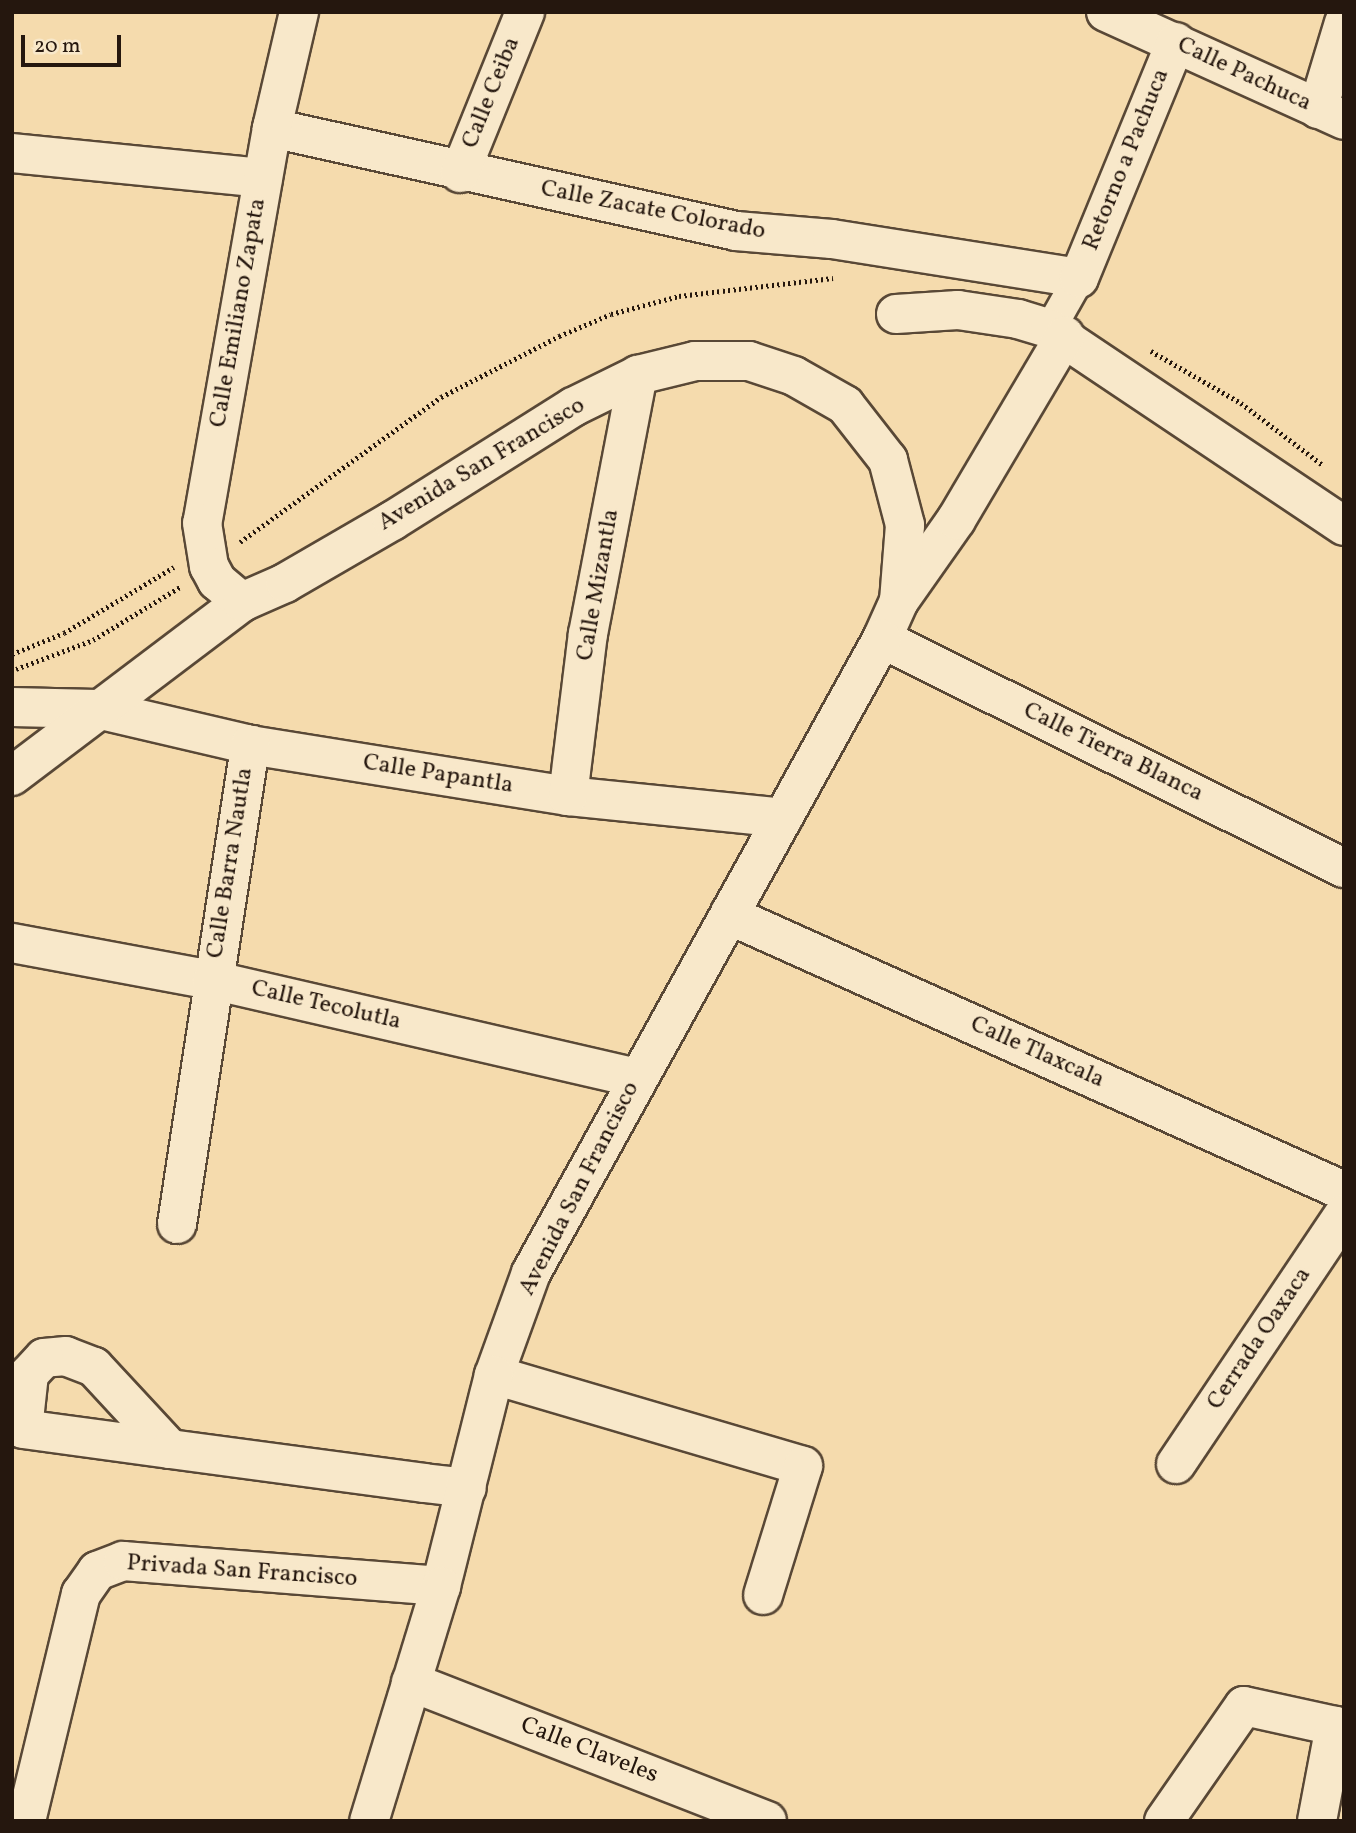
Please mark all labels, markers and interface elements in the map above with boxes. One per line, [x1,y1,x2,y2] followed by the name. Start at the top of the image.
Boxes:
[24,21,124,65] scale bar
[1172,31,1316,119] street label: Calle Pachuca
[34,32,80,61] text: 20 m
[457,33,527,153] street label: Calle Ceiba
[1077,65,1177,255] street label: Retorno a Pachuca
[538,175,768,247] street label: Calle Zacate Colorado
[205,196,273,430] street label: Calle Emiliano Zapata
[373,392,591,538] street label: Avenida San Francisco
[571,507,627,663] street label: Calle Mizantla
[1018,697,1208,809] street label: Calle Tierra Blanca
[361,749,515,801] street label: Calle Papantla
[202,766,260,960] street label: Calle Barra Nautla
[248,975,404,1037] street label: Calle Tecolutla
[965,1010,1109,1096] street label: Calle Tlaxcala
[514,1077,646,1301] street label: Avenida San Francisco
[1202,1262,1318,1416] street label: Cerrada Oaxaca
[126,1550,358,1594] street label: Privada San Francisco
[516,1712,662,1790] street label: Calle Claveles

